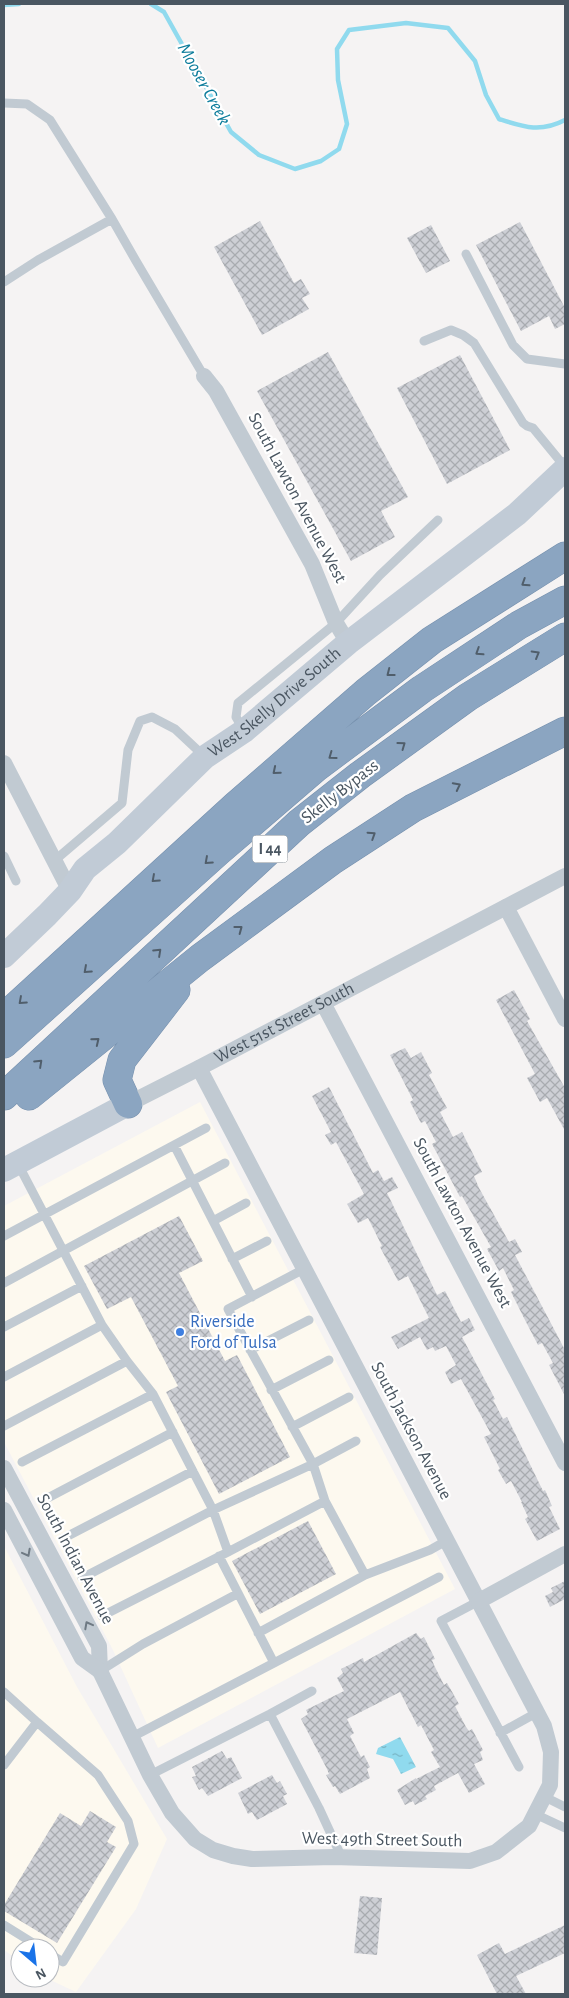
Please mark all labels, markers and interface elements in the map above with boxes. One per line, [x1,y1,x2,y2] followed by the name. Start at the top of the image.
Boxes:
[174,40,234,128] water label: Mooser Creek
[245,410,350,586] street label: South Lawton Avenue West
[521,577,530,586] one-way arrow
[205,644,344,761] street label: West Skelly Drive South
[475,646,484,655] one-way arrow
[531,650,540,660] one-way arrow
[387,668,396,676] one-way arrow
[396,742,405,751] one-way arrow
[328,750,338,759] one-way arrow
[298,757,382,827] street label: Skelly Bypass
[273,766,282,774] one-way arrow
[452,782,461,792] one-way arrow
[366,831,375,841] one-way arrow
[252,836,288,862] road number: I 44
[204,855,213,864] one-way arrow
[151,874,160,883] one-way arrow
[233,926,243,935] one-way arrow
[153,949,162,958] one-way arrow
[83,964,92,973] one-way arrow
[212,979,357,1067] street label: West 51st Street South
[18,995,27,1004] one-way arrow
[91,1038,100,1047] one-way arrow
[34,1060,43,1069] one-way arrow
[410,1135,515,1311] street label: South Lawton Avenue West
[190,1313,277,1352] place label: Riverside Ford of Tulsa
[174,1326,186,1338] marker: Riverside Ford of Tulsa
[367,1359,455,1503] street label: South Jackson Avenue
[33,1491,117,1627] street label: South Indian Avenue
[21,1548,31,1557] one-way arrow
[84,1621,94,1630] one-way arrow
[301,1830,463,1850] street label: West 49th Street South
[10,1938,60,1988] north arrow
[33,1965,48,1982] text: N

